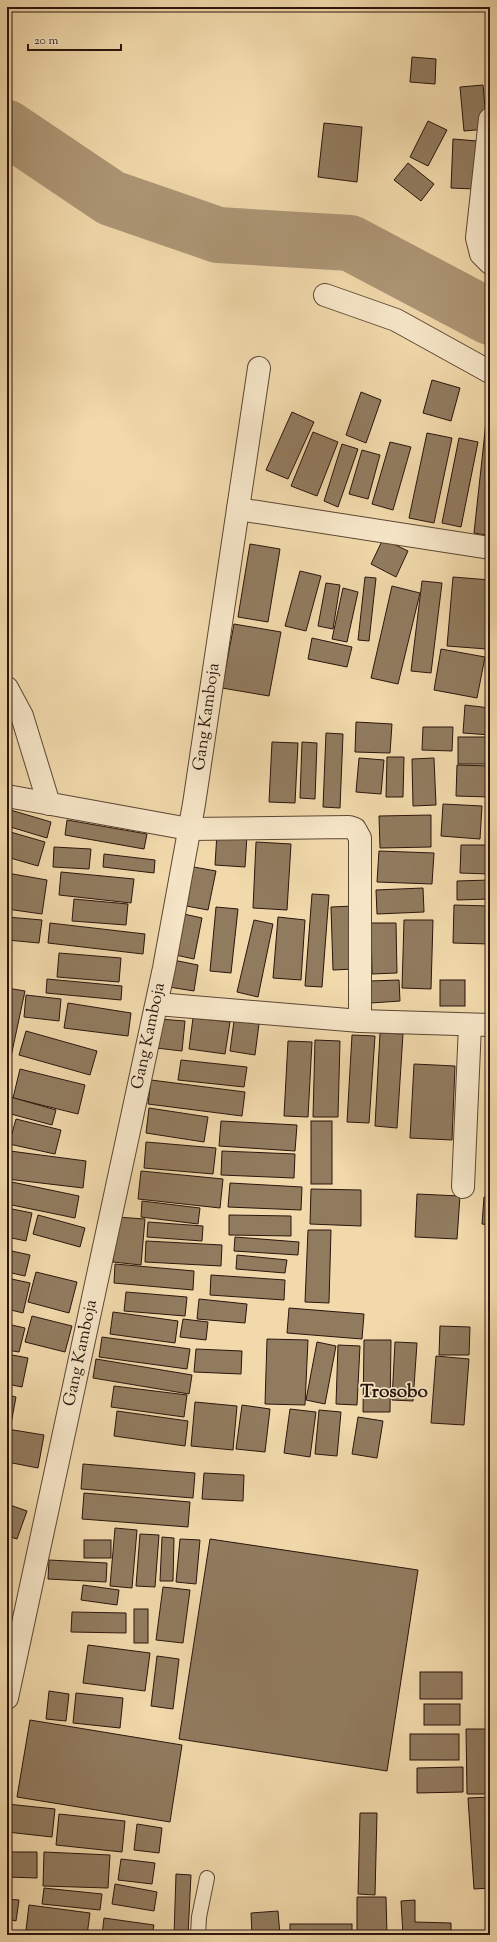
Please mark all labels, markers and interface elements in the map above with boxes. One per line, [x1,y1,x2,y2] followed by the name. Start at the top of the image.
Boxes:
[28,26,121,52] scale bar
[34,32,59,50] text: 20 m
[188,661,226,772] street label: Gang Kamboja
[126,980,172,1092] street label: Gang Kamboja
[58,1297,104,1409] street label: Gang Kamboja
[360,1379,428,1406] district label: Trosobo

